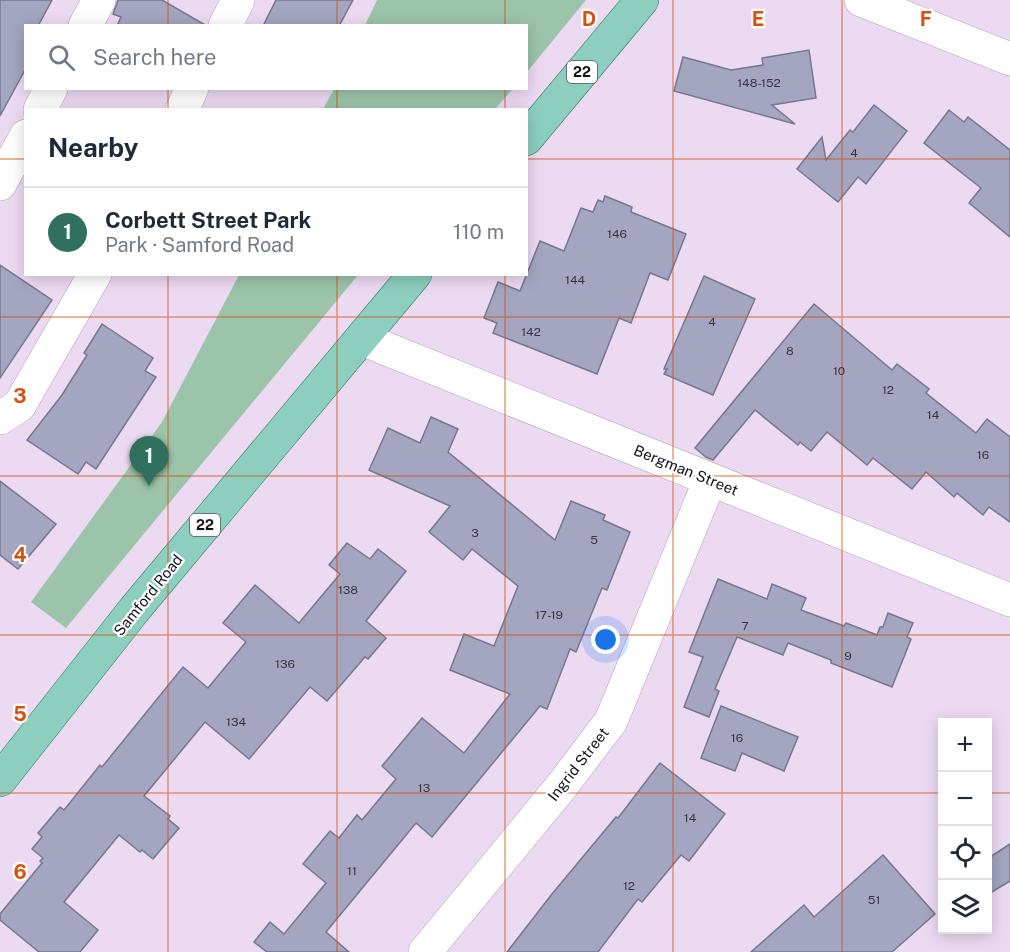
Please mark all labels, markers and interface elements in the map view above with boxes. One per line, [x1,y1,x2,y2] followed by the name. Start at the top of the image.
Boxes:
[582,7,596,31] text: D
[752,7,764,31] text: E
[920,7,932,31] text: F
[24,24,528,90] search box
[45,41,78,74] icon: search
[93,44,217,70] text: Search here
[567,61,597,83] road number: 22
[737,76,781,90] house number: 148-152
[48,132,138,163] text: Nearby
[850,146,858,160] house number: 4
[105,207,311,233] text: Corbett Street Park
[63,220,72,244] text: 1
[453,220,504,244] text: 110 m
[607,227,627,241] house number: 146
[105,233,294,257] text: Park · Samford Road
[565,273,585,287] house number: 144
[708,315,716,329] house number: 4
[521,325,541,339] house number: 142
[786,344,794,358] house number: 8
[833,364,845,378] house number: 10
[882,383,894,397] house number: 12
[13,384,27,408] text: 3
[927,408,940,422] house number: 14
[130,436,168,486] pin: 1
[631,441,741,499] street label: Bergman Street
[977,448,989,462] house number: 16
[190,514,220,536] road number: 22
[471,526,479,540] house number: 3
[590,533,598,547] house number: 5
[13,543,27,567] text: 4
[110,551,186,639] street label: Samford Road
[338,583,358,597] house number: 138
[535,608,563,622] house number: 17-19
[741,619,749,633] house number: 7
[591,625,620,654] your location
[844,649,852,663] house number: 9
[275,657,295,671] house number: 136
[13,702,27,726] text: 5
[226,715,246,729] house number: 134
[938,718,992,934] map controls
[938,718,992,772] button: +
[544,724,612,804] street label: Ingrid Street
[731,731,743,745] house number: 16
[938,772,992,826] button: −
[418,781,430,795] house number: 13
[684,811,697,825] house number: 14
[938,826,992,880] button: locate
[13,860,27,884] text: 6
[347,864,357,878] house number: 11
[623,879,635,893] house number: 12
[938,880,992,934] button: layers
[868,893,880,907] house number: 51

